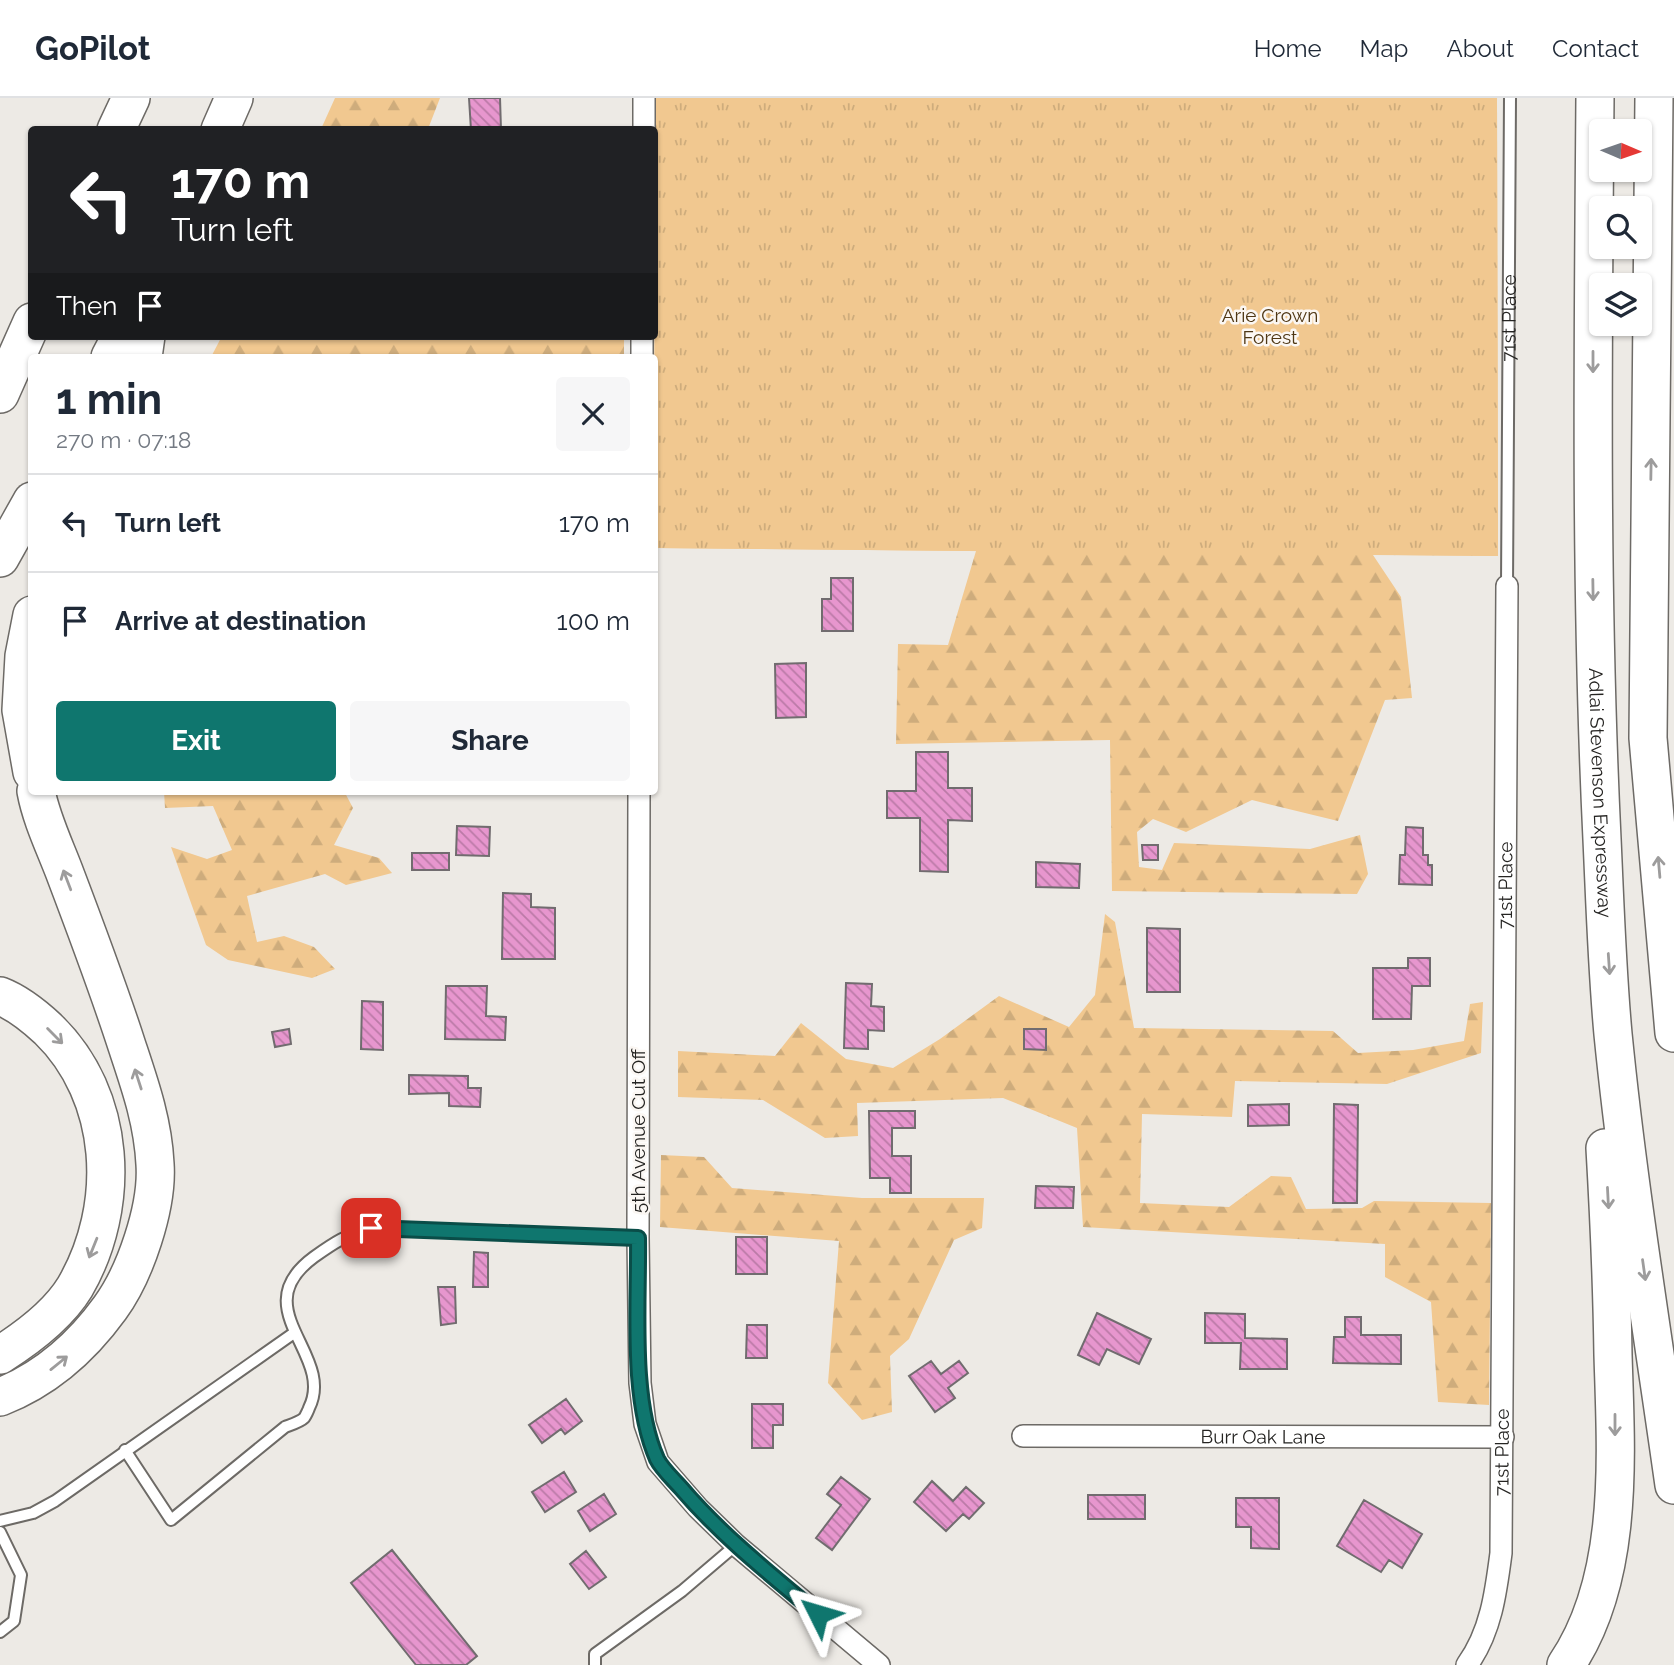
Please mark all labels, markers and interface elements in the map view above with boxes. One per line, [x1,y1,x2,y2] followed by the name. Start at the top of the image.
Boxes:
[35,29,150,68] text: GoPilot
[1254,34,1322,63] text: Home
[1360,34,1408,63] text: Map
[1446,34,1514,63] text: About
[1552,34,1639,63] text: Contact
[1589,119,1652,182] north arrow
[1589,119,1652,336] map controls
[171,152,310,209] text: 170 m
[56,154,147,245] icon: left
[1589,196,1652,259] button: search
[171,211,293,248] text: Turn left
[1589,273,1652,336] button: layers
[1497,274,1520,362] street label: 71st Place
[131,287,169,325] icon: arrive
[56,291,117,321] text: Then
[1222,304,1318,348] park label: Arie Crown Forest
[1586,350,1600,373] one-way arrow
[56,375,162,424] text: 1 min
[556,377,630,451] button: close
[56,426,191,453] text: 270 m · 07:18
[1644,458,1658,481] one-way arrow
[56,504,94,542] icon: left
[115,508,221,538] text: Turn left
[559,508,630,538] text: 170 m
[1587,578,1600,601] one-way arrow
[56,602,94,640] icon: arrive
[115,606,366,636] text: Arrive at destination
[557,606,630,636] text: 100 m
[1585,668,1616,918] street label: Adlai Stevenson Expressway
[56,701,336,781] button: Exit
[350,701,630,781] button: Share
[1494,842,1516,929] street label: 71st Place
[1653,857,1666,879] one-way arrow
[60,869,72,891] one-way arrow
[1603,952,1616,975] one-way arrow
[46,1027,63,1044] one-way arrow
[627,1048,649,1213] street label: 5th Avenue Cut Off
[131,1068,144,1090] one-way arrow
[1601,1186,1614,1209] one-way arrow
[341,1198,401,1258] pin
[352,1209,390,1247] icon: arrive
[85,1237,98,1258] one-way arrow
[1637,1258,1650,1281] one-way arrow
[49,1355,67,1371] one-way arrow
[1490,1409,1513,1496] street label: 71st Place
[1608,1414,1622,1437] one-way arrow
[1201,1425,1325,1448] street label: Burr Oak Lane
[781,1577,855,1651] position arrow

